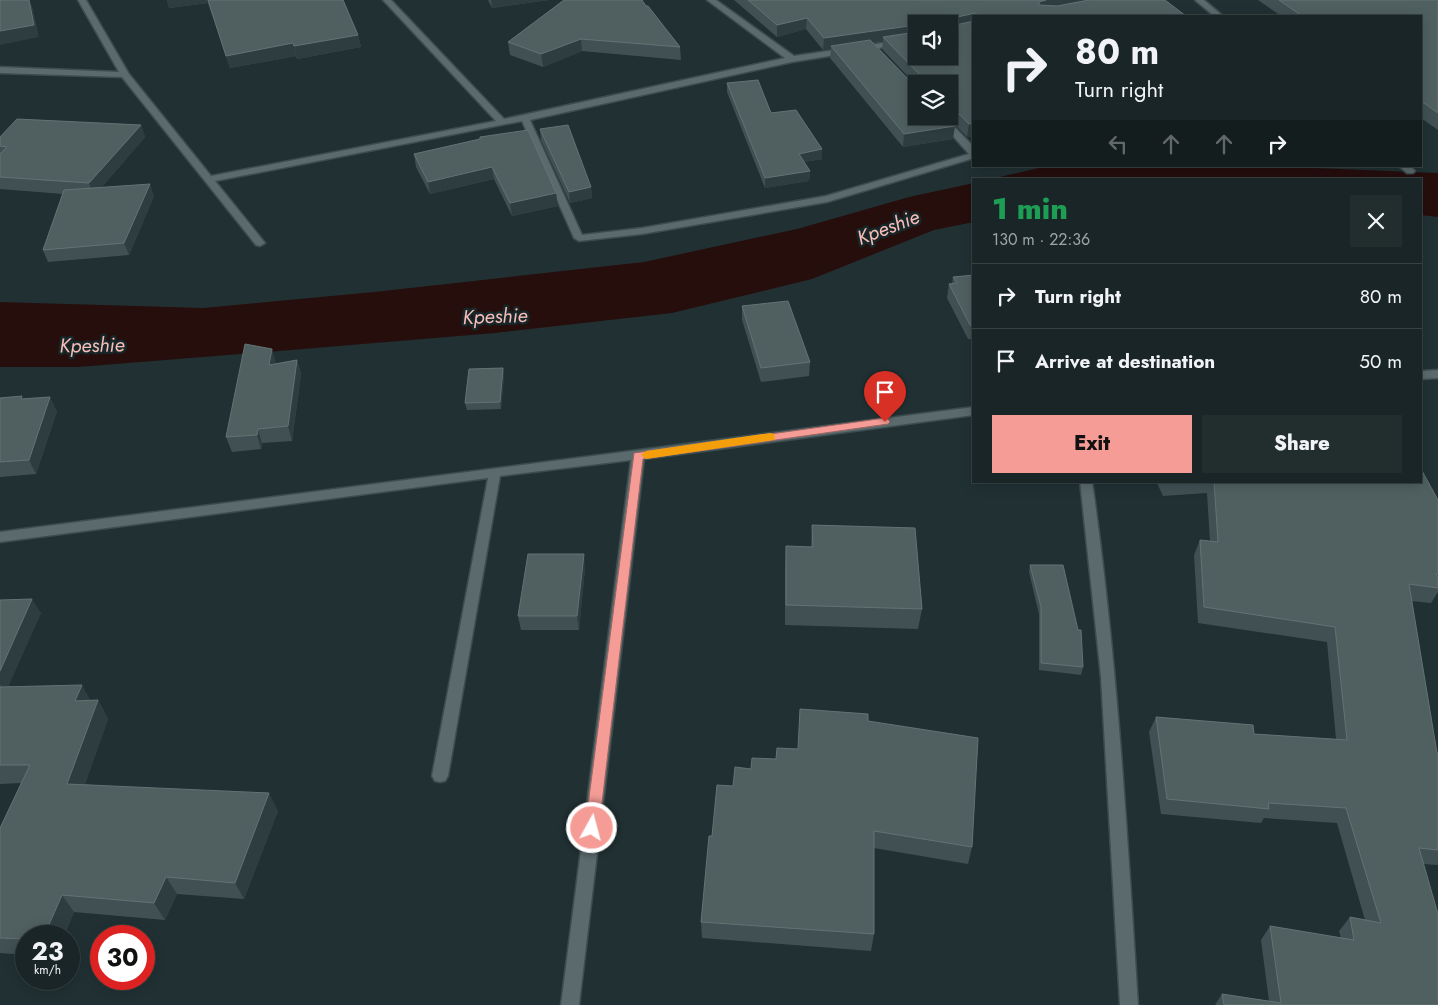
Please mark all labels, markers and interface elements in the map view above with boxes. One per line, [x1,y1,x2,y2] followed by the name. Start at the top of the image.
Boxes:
[908,15,958,125] map controls
[908,15,958,65] button: sound
[1075,27,1159,77] text: 80 m
[992,35,1057,100] icon: right
[1075,73,1163,105] text: Turn right
[908,75,958,125] button: layers
[1104,130,1132,158] icon: left
[1157,130,1185,158] icon: ahead
[1210,130,1238,158] icon: ahead
[1263,130,1291,158] icon: right
[992,187,1068,230] text: 1 min
[1350,195,1402,247] button: close
[853,202,924,253] water label: Kpeshie
[992,228,1090,251] text: 130 m · 22:36
[992,282,1020,310] icon: right
[1035,283,1121,310] text: Turn right
[1360,283,1402,310] text: 80 m
[462,301,528,332] water label: Kpeshie
[59,330,125,361] water label: Kpeshie
[992,347,1020,375] icon: arrive
[1035,348,1215,375] text: Arrive at destination
[1359,348,1402,375] text: 50 m
[864,371,906,422] pin
[871,378,899,406] icon: arrive
[992,415,1192,473] button: Exit
[1202,415,1402,473] button: Share
[565,801,617,853] position arrow
[90,925,155,990] speed limit sign: 30
[32,933,63,969] text: 23
[34,961,61,979] text: km/h

